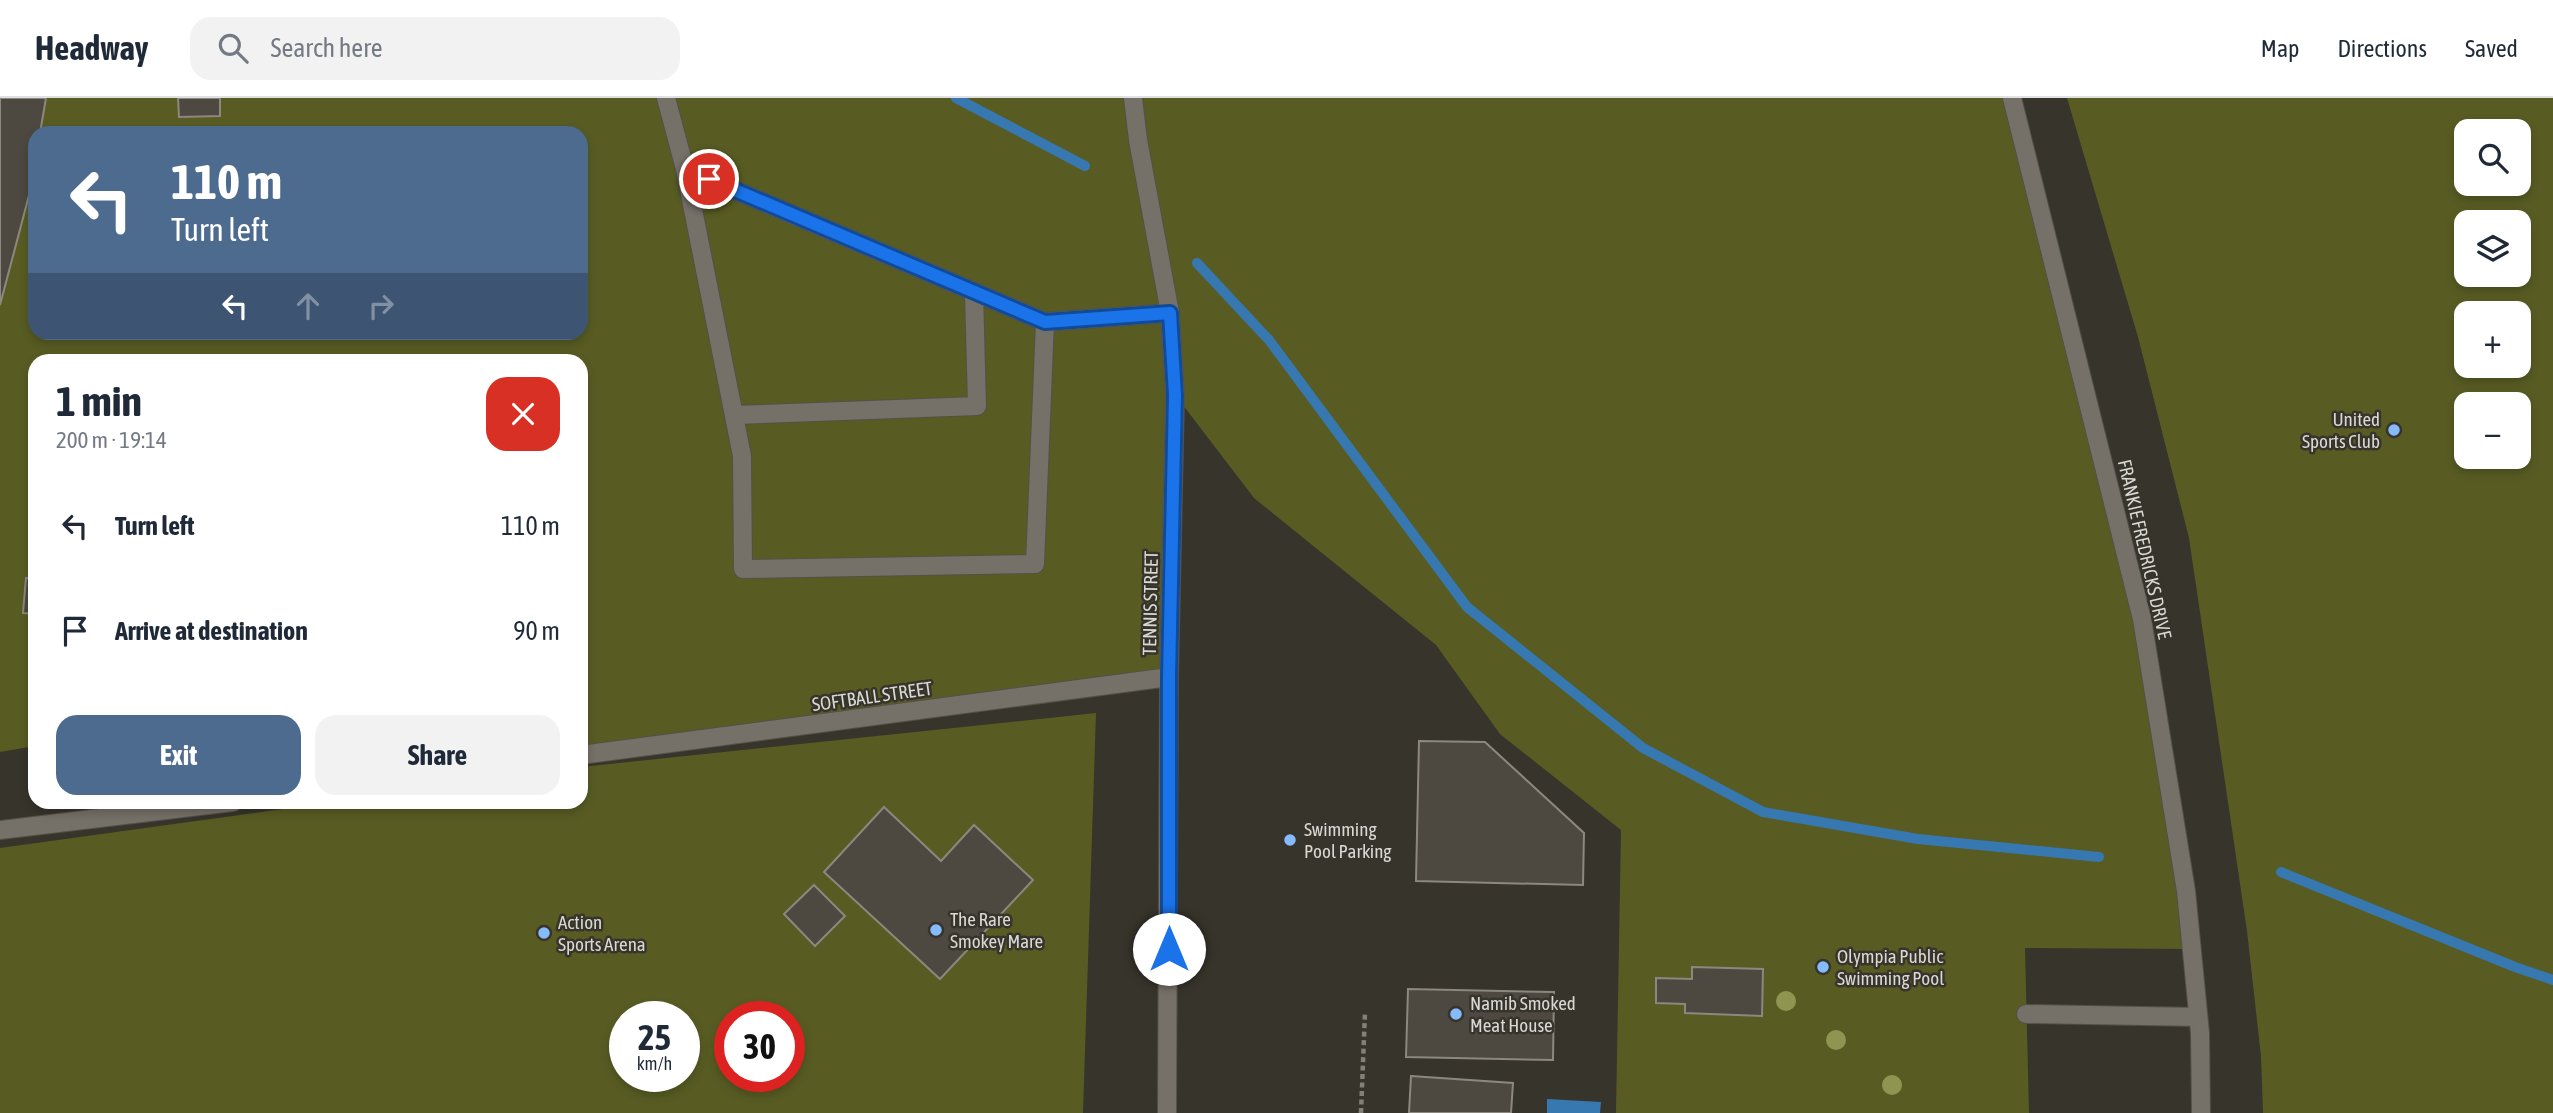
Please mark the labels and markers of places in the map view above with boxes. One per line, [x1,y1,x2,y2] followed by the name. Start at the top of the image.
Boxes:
[679,149,739,209] pin
[2302,408,2380,452] place label: United Sports Club
[2386,422,2402,438] marker: United Sports Club
[1304,818,1392,862] place label: Swimming Pool Parking
[1282,832,1298,848] marker: Swimming Pool Parking
[950,908,1043,952] place label: The Rare Smokey Mare
[558,911,646,955] place label: Action Sports Arena
[928,922,944,938] marker: The Rare Smokey Mare
[536,925,552,941] marker: Action Sports Arena
[1837,945,1944,989] place label: Olympia Public Swimming Pool
[1815,959,1831,975] marker: Olympia Public Swimming Pool
[1470,992,1576,1036] place label: Namib Smoked Meat House
[1448,1006,1464,1022] marker: Namib Smoked Meat House

